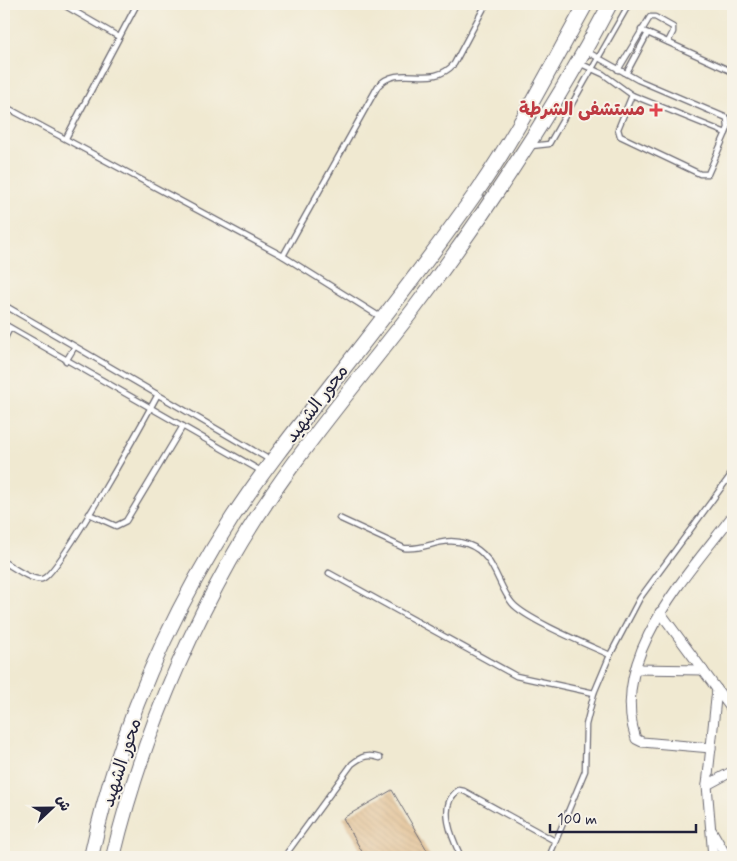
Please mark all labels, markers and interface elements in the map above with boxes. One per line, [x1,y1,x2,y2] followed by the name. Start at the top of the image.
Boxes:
[519,98,645,122] place label: مستشفى الشرطة
[649,103,663,117] marker: مستشفى الشرطة
[280,360,354,448] street label: محور الشهيد
[96,715,148,811] street label: محور الشهيد
[28,784,78,834] north arrow
[52,793,74,814] text: ش
[550,801,696,833] scale bar
[557,810,597,830] text: 100 m

